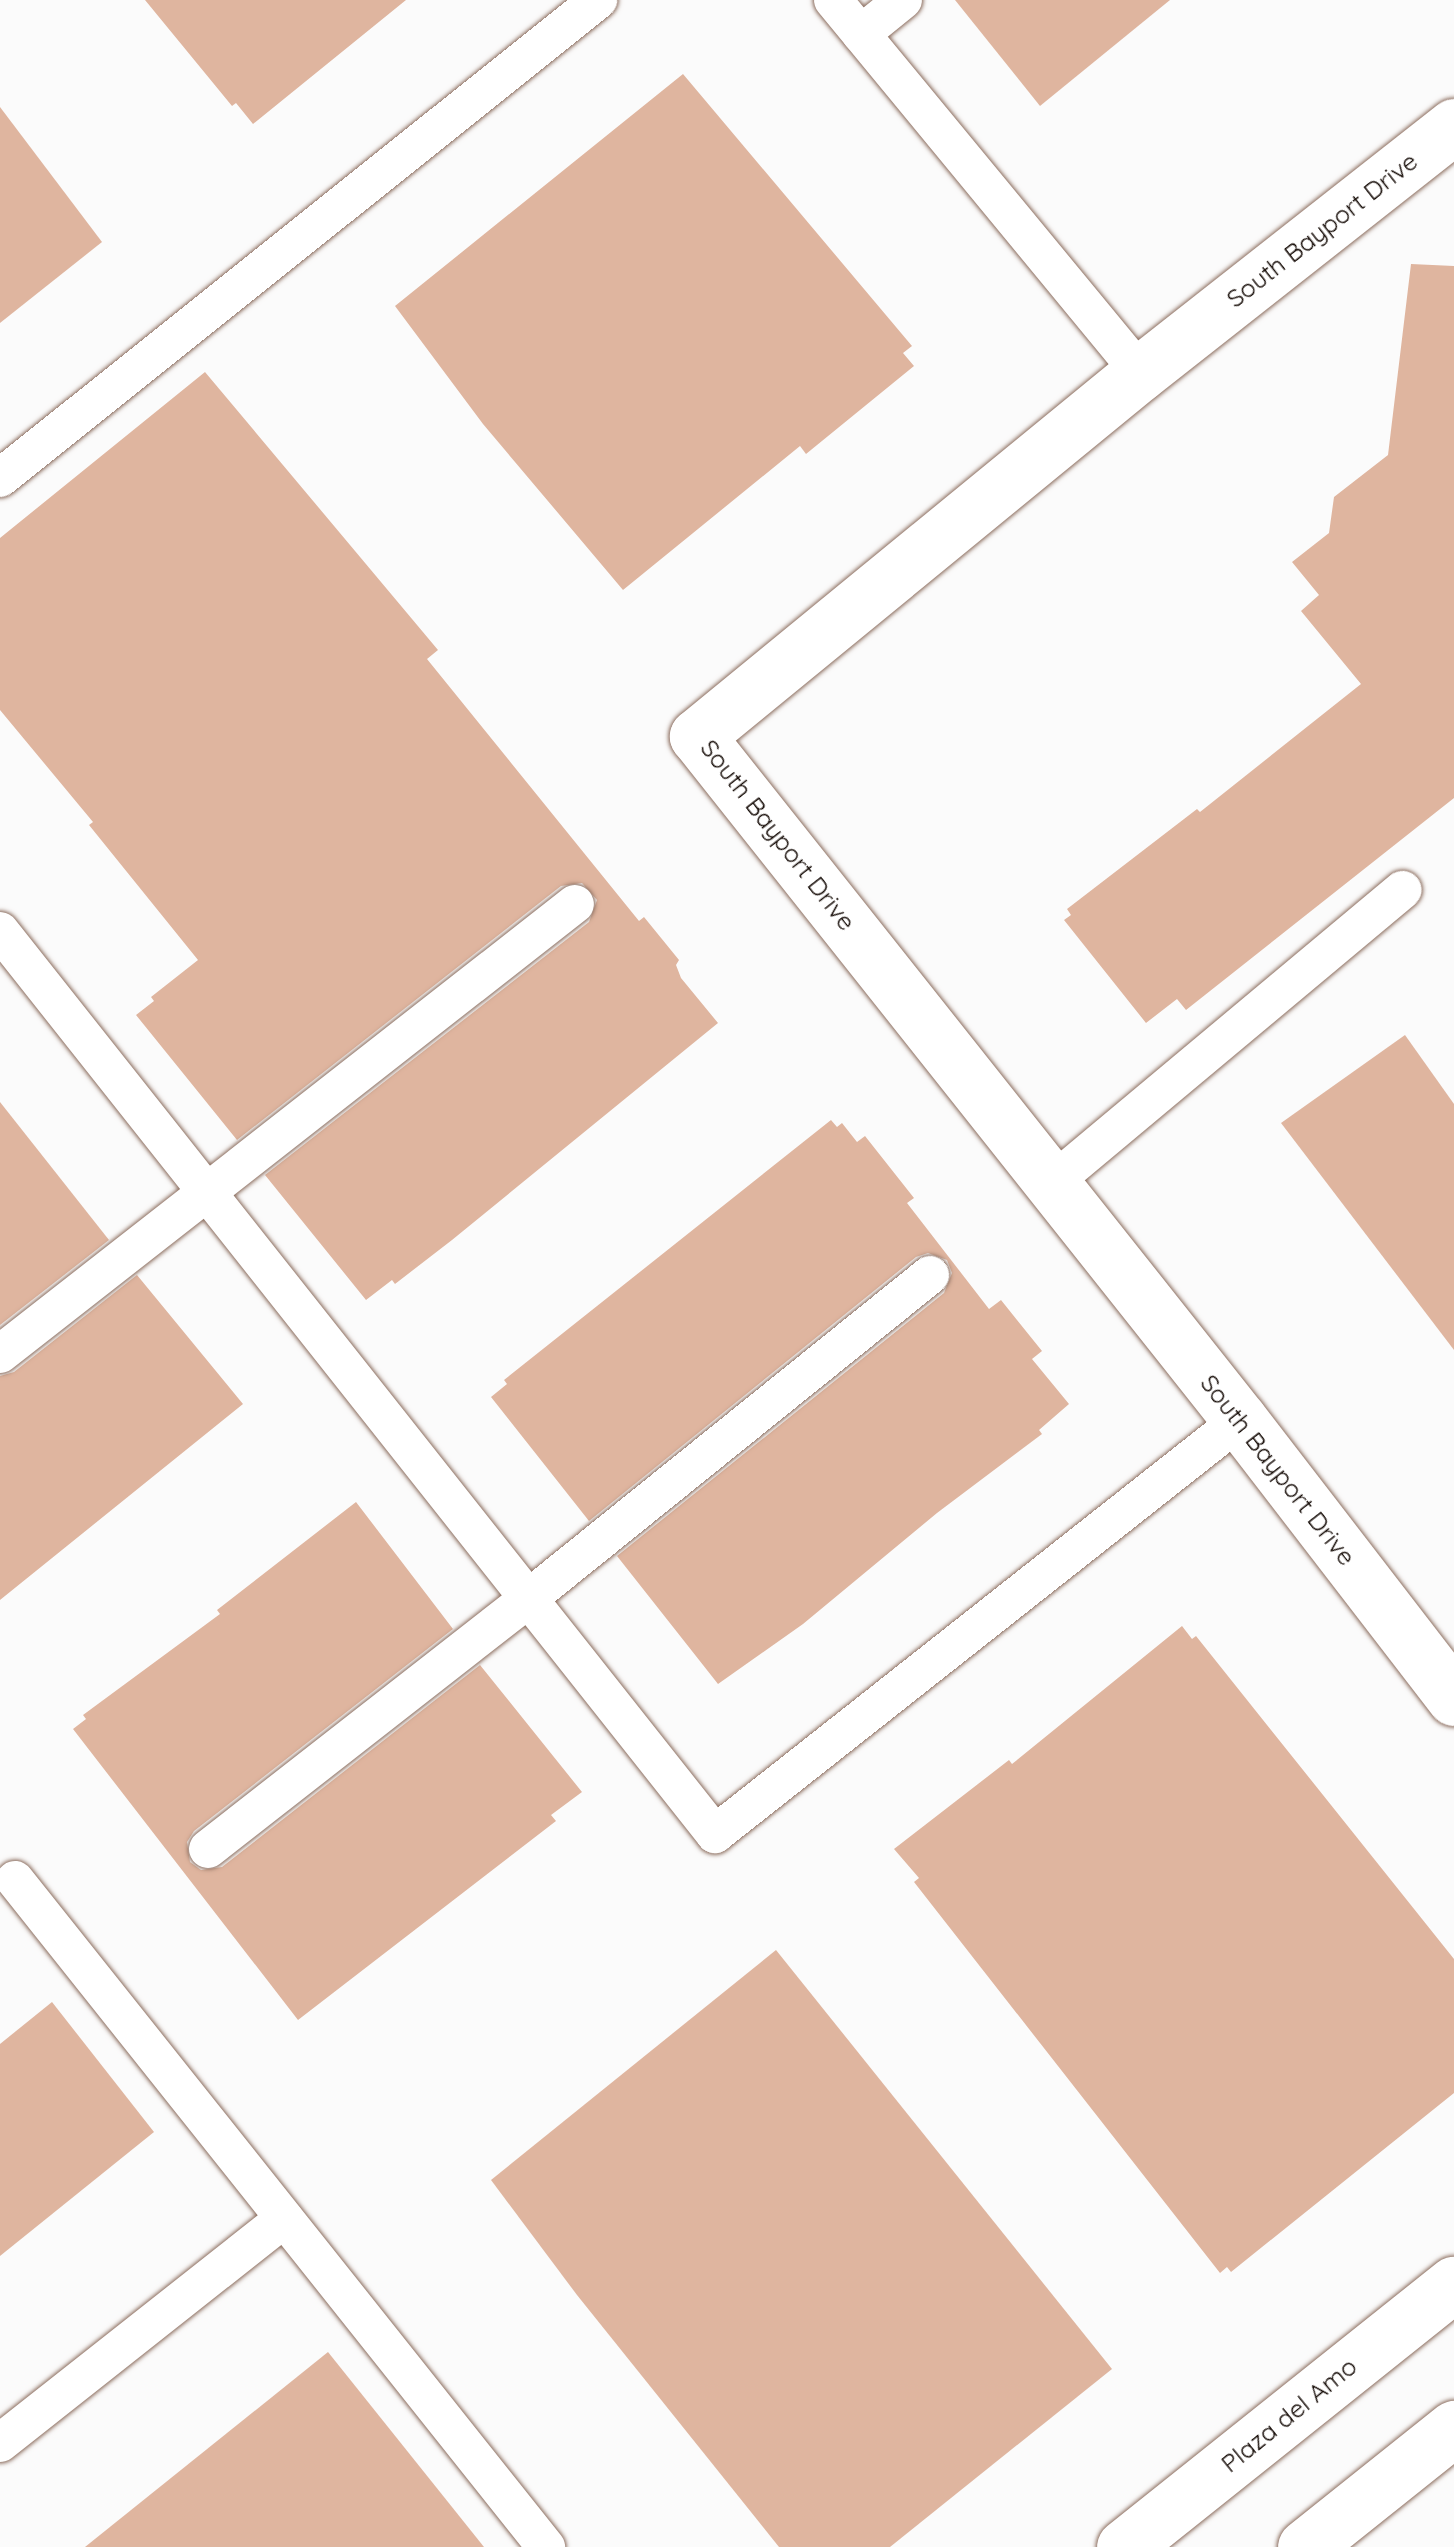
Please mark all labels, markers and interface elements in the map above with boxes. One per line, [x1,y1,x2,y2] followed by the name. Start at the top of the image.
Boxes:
[1221,146,1423,314] street label: South Bayport Drive
[694,734,862,936] street label: South Bayport Drive
[1194,1369,1362,1571] street label: South Bayport Drive
[1215,2351,1363,2479] street label: Plaza del Amo

